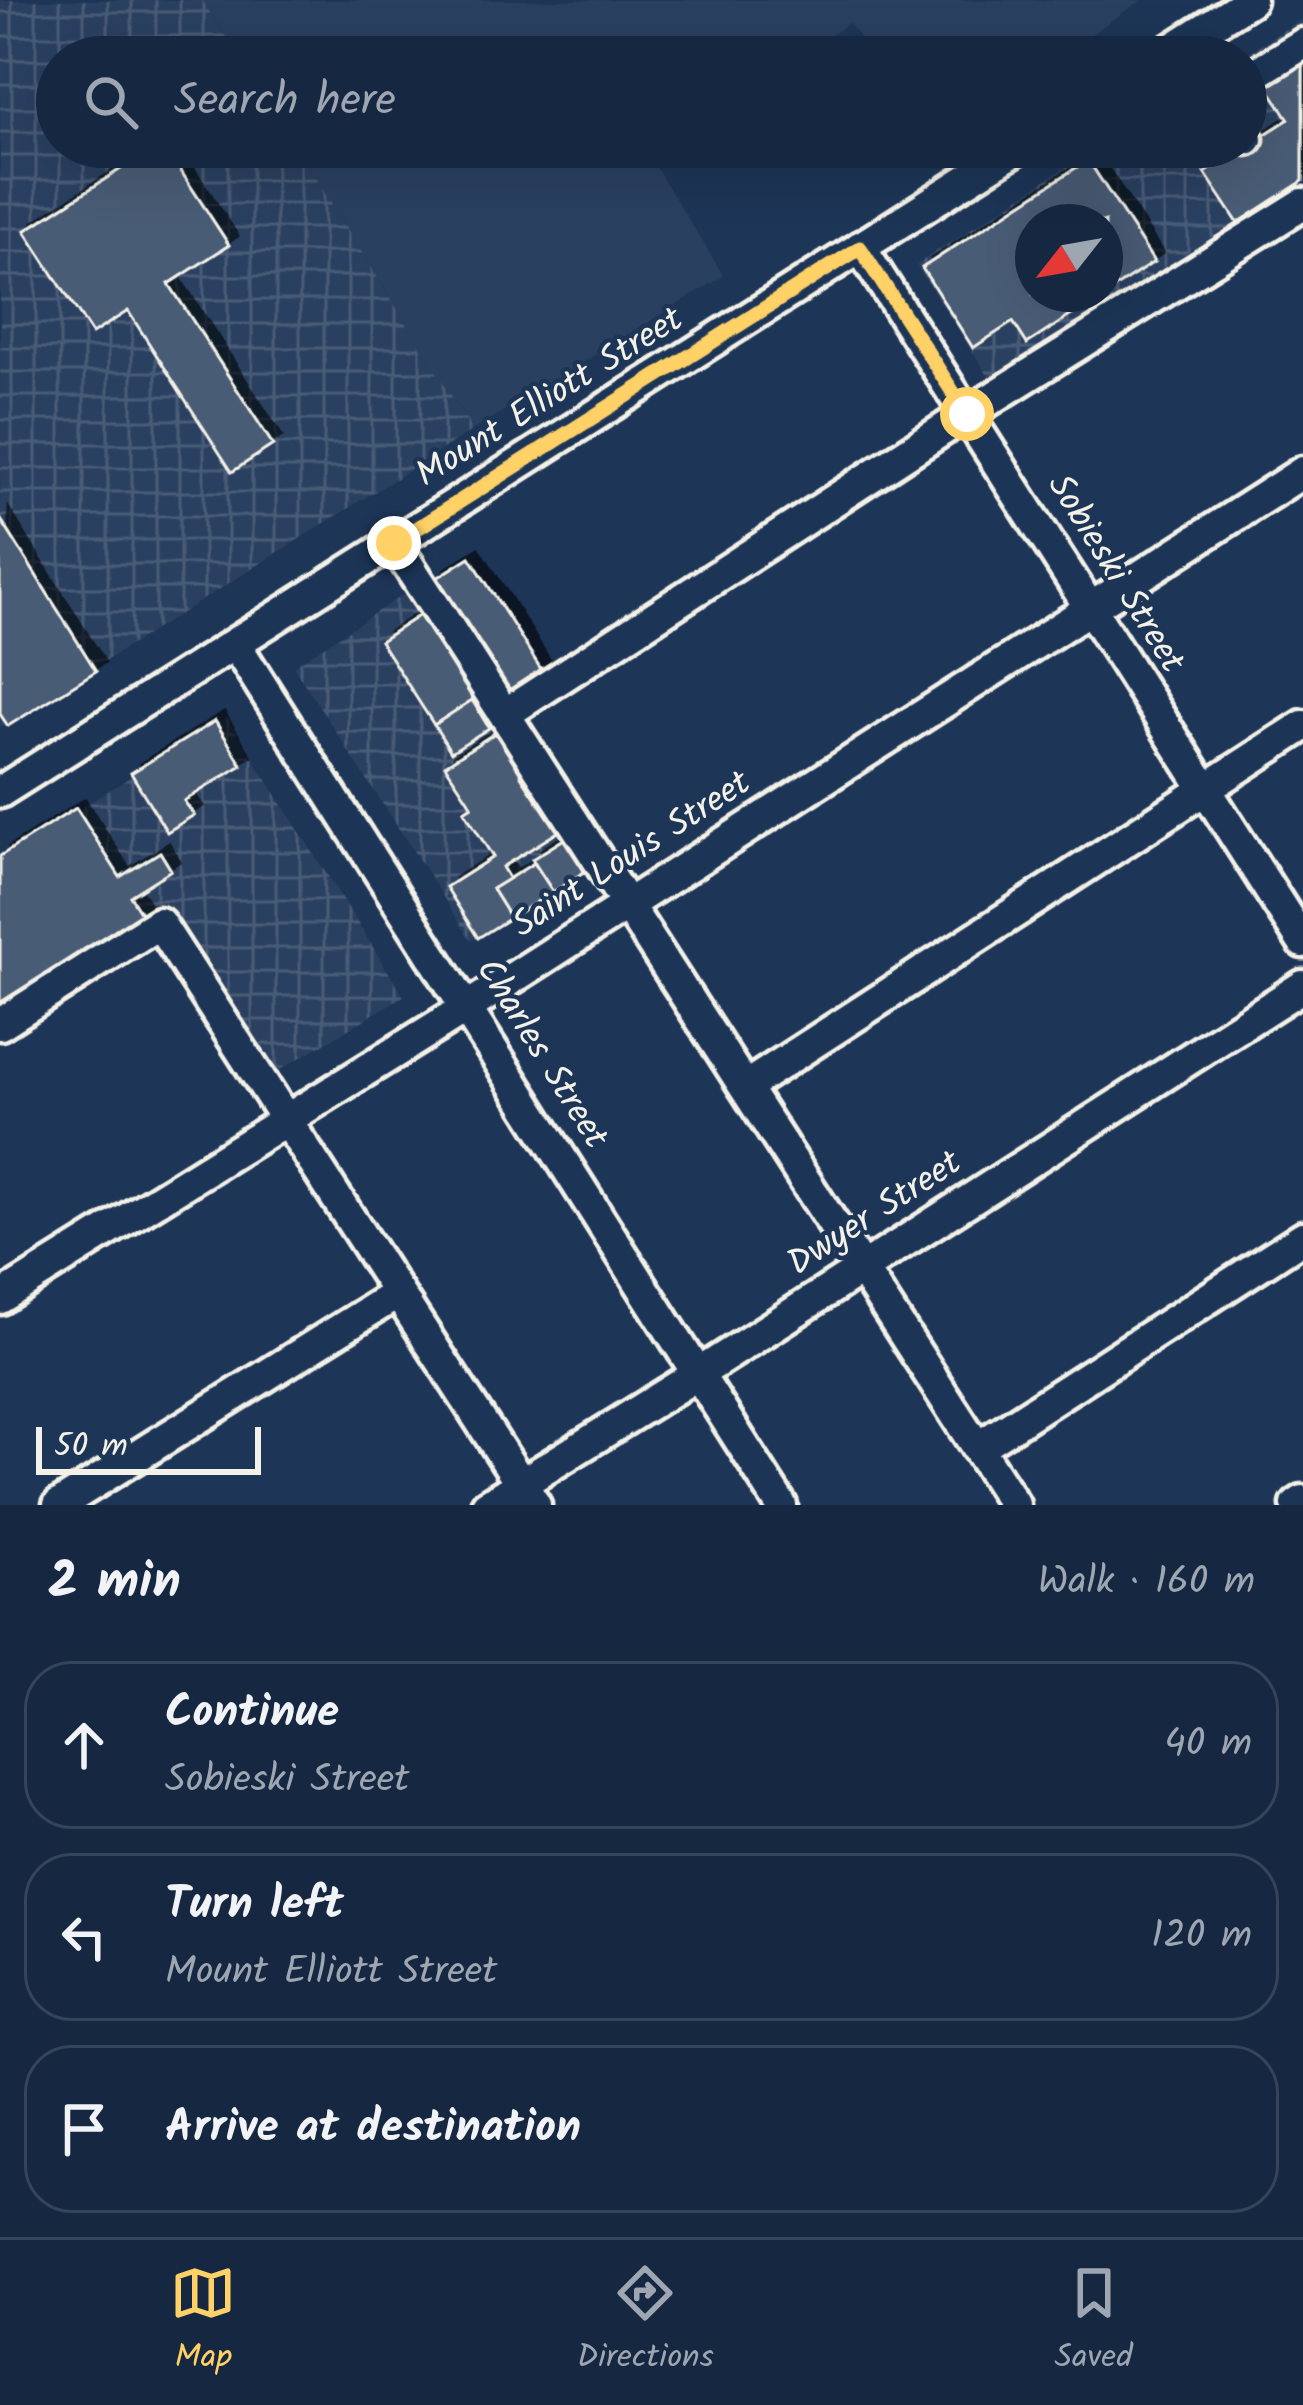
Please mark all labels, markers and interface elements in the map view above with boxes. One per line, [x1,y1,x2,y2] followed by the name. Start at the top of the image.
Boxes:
[36,36,1267,168] search box
[174,66,396,138] text: Search here
[78,69,144,135] icon: search
[1015,204,1123,312] north arrow
[405,292,696,503] street label: Mount Elliott Street
[940,387,994,441] route start
[1031,463,1200,686] street label: Sobieski Street
[367,516,421,570] route end
[501,756,764,954] street label: Saint Louis Street
[460,947,623,1161] street label: Charles Street
[776,1136,975,1292] street label: Dwyer Street
[36,1421,261,1474] scale bar
[54,1421,128,1474] text: 50 m
[48,1543,181,1624] text: 2 min
[1038,1552,1255,1614] text: Walk · 160 m
[165,1678,339,1750] text: Continue
[51,1712,117,1778] icon: ahead
[1164,1714,1252,1776] text: 40 m
[165,1750,409,1812] text: Sobieski Street
[165,1870,344,1942] text: Turn left
[51,1904,117,1970] icon: left
[1151,1906,1252,1968] text: 120 m
[165,1942,497,2004] text: Mount Elliott Street
[165,2093,581,2165] text: Arrive at destination
[51,2096,117,2162] icon: arrive
[170,2260,236,2385] tab: Map
[577,2260,714,2385] tab: Directions
[1054,2260,1133,2385] tab: Saved

